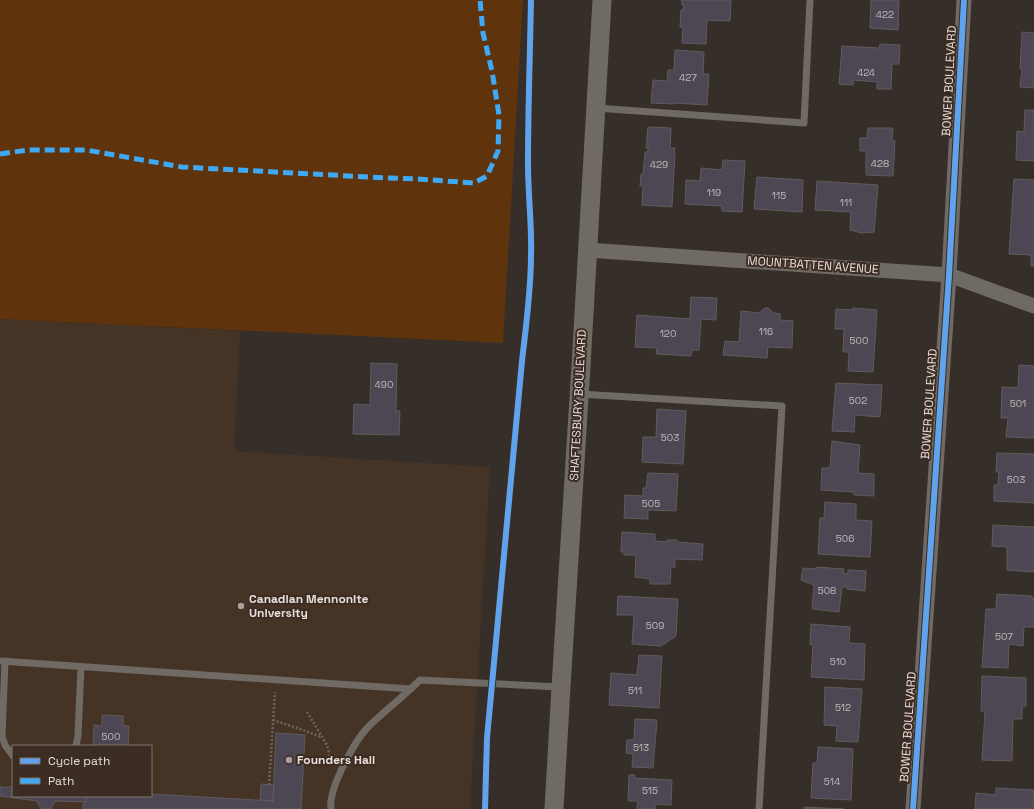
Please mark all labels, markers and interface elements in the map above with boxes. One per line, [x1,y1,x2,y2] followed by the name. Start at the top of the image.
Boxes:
[876,8,894,21] house number: 422
[938,25,960,137] street label: BOWER BOULEVARD
[857,66,875,79] house number: 424
[679,71,697,84] house number: 427
[871,157,889,170] house number: 428
[650,158,668,171] house number: 429
[707,186,721,199] house number: 119
[772,189,786,202] house number: 115
[840,196,852,209] house number: 111
[747,252,879,278] street label: MOUNTBATTEN AVENUE
[759,325,773,338] house number: 116
[660,327,676,340] house number: 120
[566,329,590,481] street label: SHAFTESBURY BOULEVARD
[850,334,868,347] house number: 500
[917,348,941,460] street label: BOWER BOULEVARD
[375,378,393,391] house number: 490
[849,394,867,407] house number: 502
[1010,397,1026,410] house number: 501
[661,431,679,444] house number: 503
[1007,473,1025,486] house number: 503
[642,497,660,510] house number: 505
[836,532,854,545] house number: 506
[818,584,836,597] house number: 508
[249,591,369,621] place label: Canadian Mennonite University
[236,601,246,611] marker: Canadian Mennonite University
[646,619,664,632] house number: 509
[995,630,1013,643] house number: 507
[830,655,846,668] house number: 510
[896,671,920,783] street label: BOWER BOULEVARD
[628,684,642,697] house number: 511
[835,701,851,714] house number: 512
[102,730,120,743] house number: 500
[633,741,649,754] house number: 513
[12,745,152,797] legend
[297,752,375,768] place label: Founders Hall
[48,753,110,769] text: Cycle path
[284,755,294,765] marker: Founders Hall
[48,773,74,789] text: Path
[824,775,840,788] house number: 514
[642,784,658,797] house number: 515

